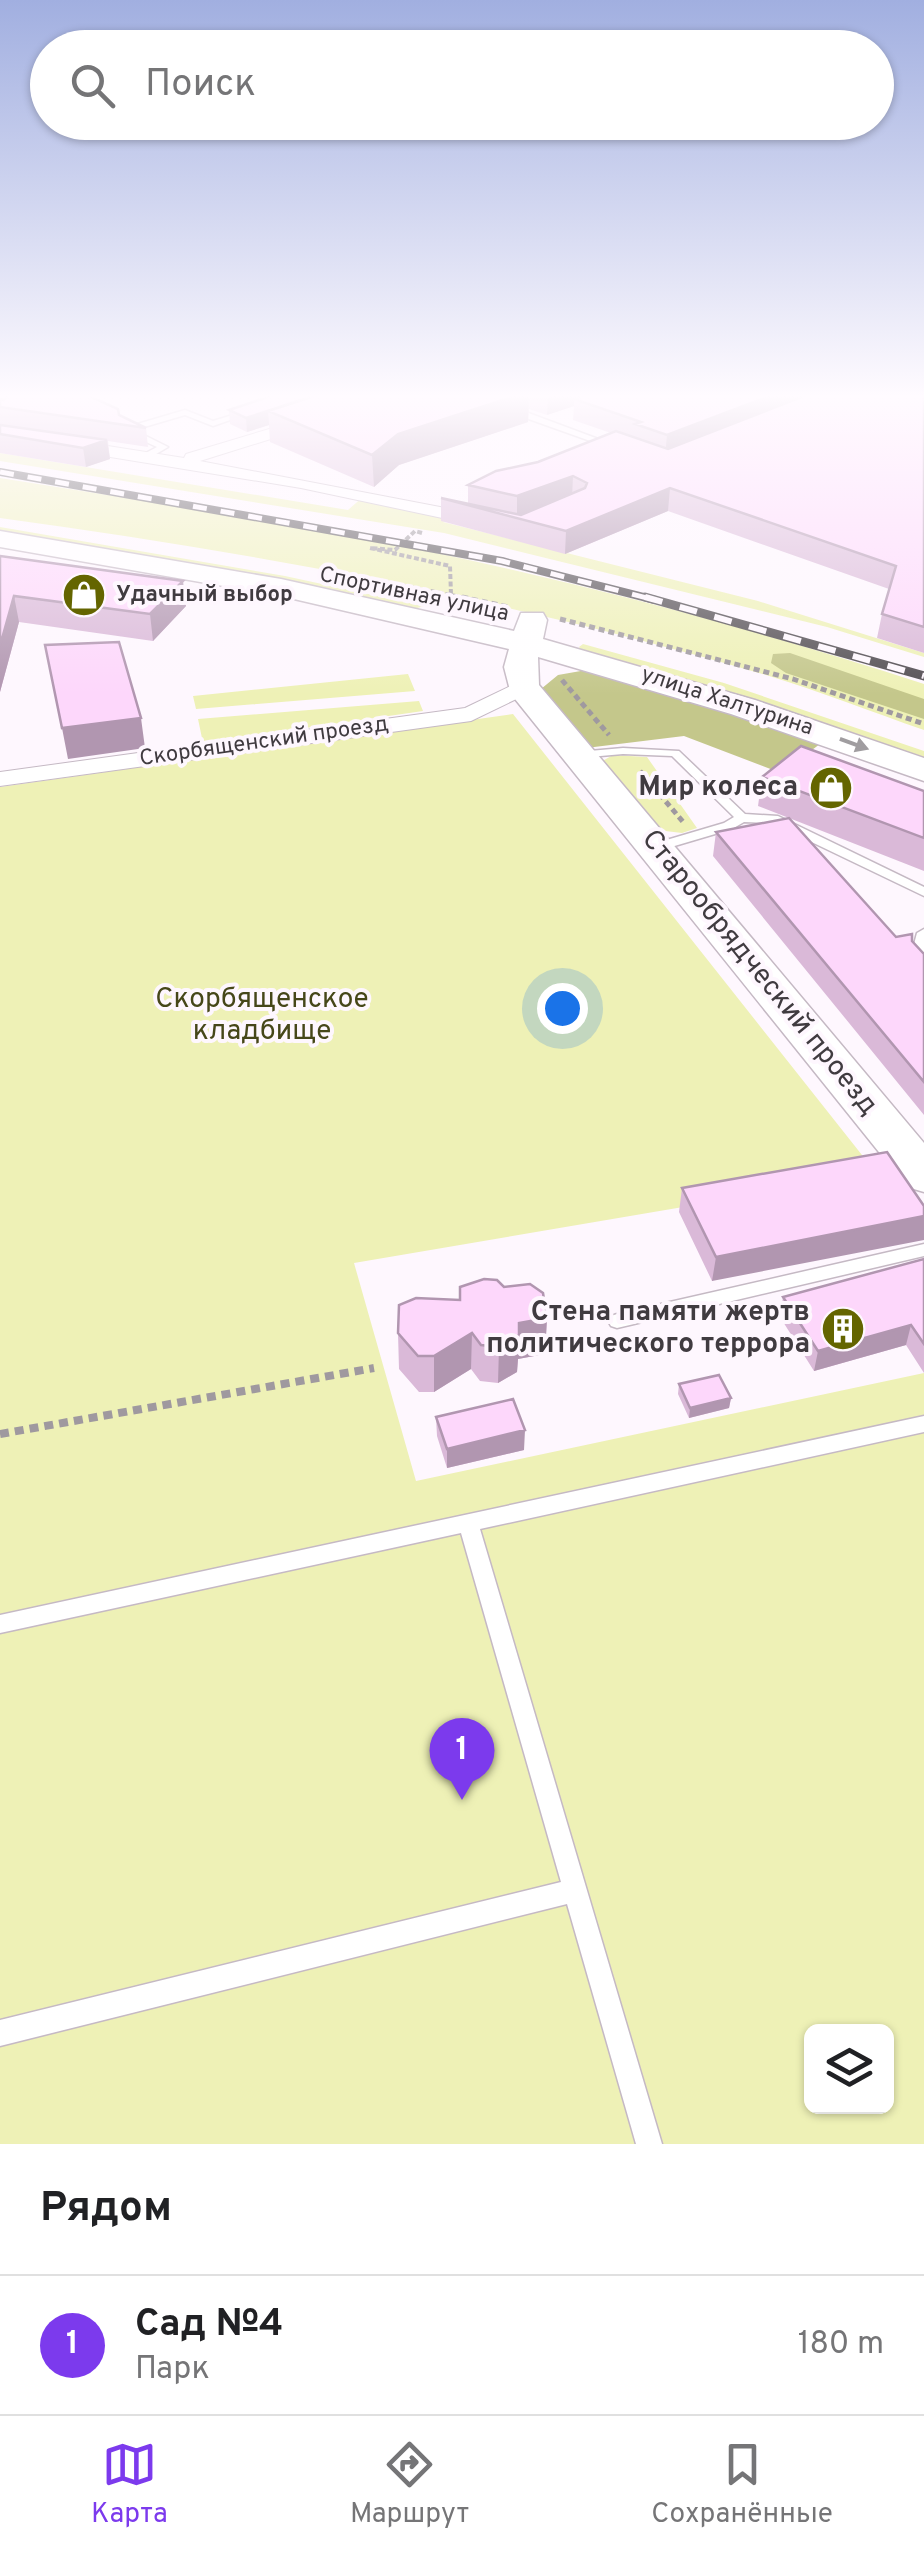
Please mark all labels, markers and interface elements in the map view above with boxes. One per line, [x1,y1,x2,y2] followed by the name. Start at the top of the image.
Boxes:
[30,30,894,140] search box
[65,58,120,113] icon: search
[145,61,256,110] text: Поиск
[317,562,511,628] street label: Спортивная улица
[61,572,107,618] shop icon: Удачный выбор
[116,582,293,609] place label: Удачный выбор
[638,661,816,743] street label: улица Халтурина
[138,711,390,773] street label: Скорбященский проезд
[840,737,870,752] one-way arrow
[808,765,854,811] shop icon: Мир колеса
[638,770,798,806] place label: Мир колеса
[633,823,885,1123] street label: Старообрядческий проезд
[155,982,369,1050] park label: Скорбященское кладбище
[537,983,588,1034] your location
[486,1295,810,1363] place label: Стена памяти жертв политического террора
[820,1306,866,1352] building icon: Стена памяти жертв политического террора
[430,1718,494,1800] pin: 1
[804,2024,894,2114] map controls
[804,2024,894,2114] button: layers
[40,2183,172,2236] text: Рядом
[135,2301,283,2350] text: Сад №4
[66,2325,79,2365] text: 1
[798,2325,884,2365] text: 180 m
[135,2350,210,2390] text: Парк
[91,2437,168,2533] tab: Карта
[350,2437,469,2533] tab: Маршрут
[651,2437,833,2533] tab: Сохранённые

